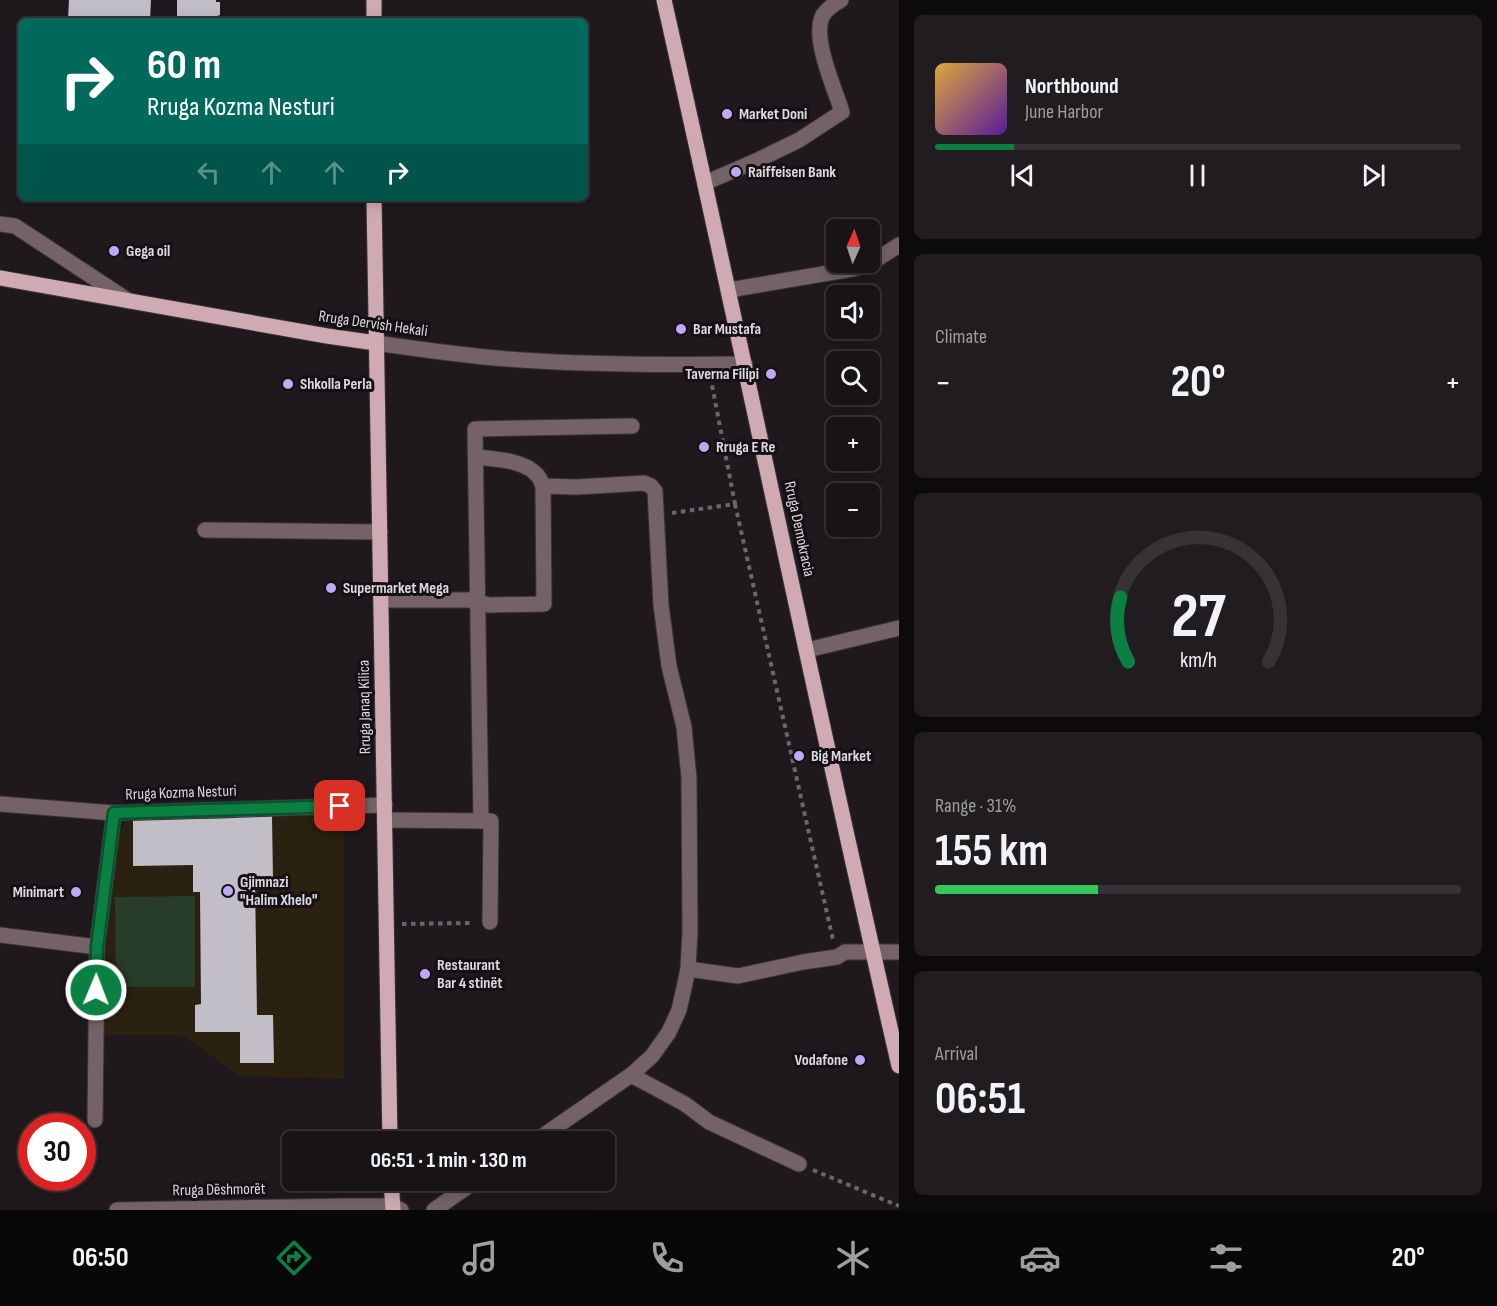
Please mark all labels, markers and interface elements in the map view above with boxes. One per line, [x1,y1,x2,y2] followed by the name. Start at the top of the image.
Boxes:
[147,40,221,91] text: 60 m
[48,42,126,120] icon: right
[1025,73,1119,100] text: Northbound
[147,91,335,123] text: Rruga Kozma Nesturi
[1025,100,1103,124] text: June Harbor
[739,105,807,124] place label: Market Doni
[720,107,734,121] marker: Market Doni
[192,156,225,189] icon: left
[255,156,288,189] icon: ahead
[318,156,351,189] icon: ahead
[381,156,414,189] icon: right
[1006,159,1039,192] icon: previous
[1181,159,1214,192] icon: pause
[1357,159,1390,192] icon: next
[748,163,836,182] place label: Raiffeisen Bank
[729,165,743,179] marker: Raiffeisen Bank
[826,219,880,273] north arrow
[826,219,880,537] map controls
[126,242,170,261] place label: Gega oil
[107,244,121,258] marker: Gega oil
[826,285,880,339] button: sound
[317,307,429,341] street label: Rruga Dervish Hekali
[693,320,761,339] place label: Bar Mustafa
[674,322,688,336] marker: Bar Mustafa
[935,325,987,349] text: Climate
[826,351,880,405] button: search
[1170,355,1226,410] text: 20°
[935,363,951,403] text: −
[1445,363,1461,403] text: +
[685,365,759,384] place label: Taverna Filipi
[764,367,778,381] marker: Taverna Filipi
[300,375,372,394] place label: Shkolla Perla
[281,377,295,391] marker: Shkolla Perla
[826,417,880,471] button: +
[716,438,776,457] place label: Rruga E Re
[697,440,711,454] marker: Rruga E Re
[780,480,818,578] street label: Rruga Demokracia
[826,483,880,537] button: −
[343,579,449,598] place label: Supermarket Mega
[1171,580,1226,655] text: 27
[324,581,338,595] marker: Supermarket Mega
[1179,648,1217,673] text: km/h
[355,660,375,754] street label: Rruga Janaq Kilica
[811,747,871,766] place label: Big Market
[792,749,806,763] marker: Big Market
[314,780,365,831] pin
[125,782,237,804] street label: Rruga Kozma Nesturi
[323,789,356,822] icon: arrive
[935,794,1016,818] text: Range · 31%
[935,824,1048,879] text: 155 km
[240,873,318,910] place label: Gjimnazi "Halim Xhelo"
[13,883,64,902] place label: Minimart
[221,884,235,898] marker: Gjimnazi "Halim Xhelo"
[69,885,83,899] marker: Minimart
[437,956,502,993] place label: Restaurant Bar 4 stinët
[64,958,128,1022] position arrow
[418,967,432,981] marker: Restaurant Bar 4 stinët
[935,1042,978,1066] text: Arrival
[795,1051,848,1070] place label: Vodafone
[853,1053,867,1067] marker: Vodafone
[935,1072,1025,1127] text: 06:51
[18,1113,96,1191] speed limit sign: 30
[370,1147,527,1174] text: 06:51 · 1 min · 130 m
[172,1180,266,1200] street label: Rruga Dëshmorët
[273,1237,315,1279] icon: directions
[459,1237,501,1279] icon: music
[646,1237,688,1279] icon: phone
[832,1237,874,1279] icon: climate
[1019,1237,1061,1279] icon: car
[1205,1237,1247,1279] icon: filters
[72,1242,129,1274] text: 06:50
[1392,1242,1425,1274] text: 20°

